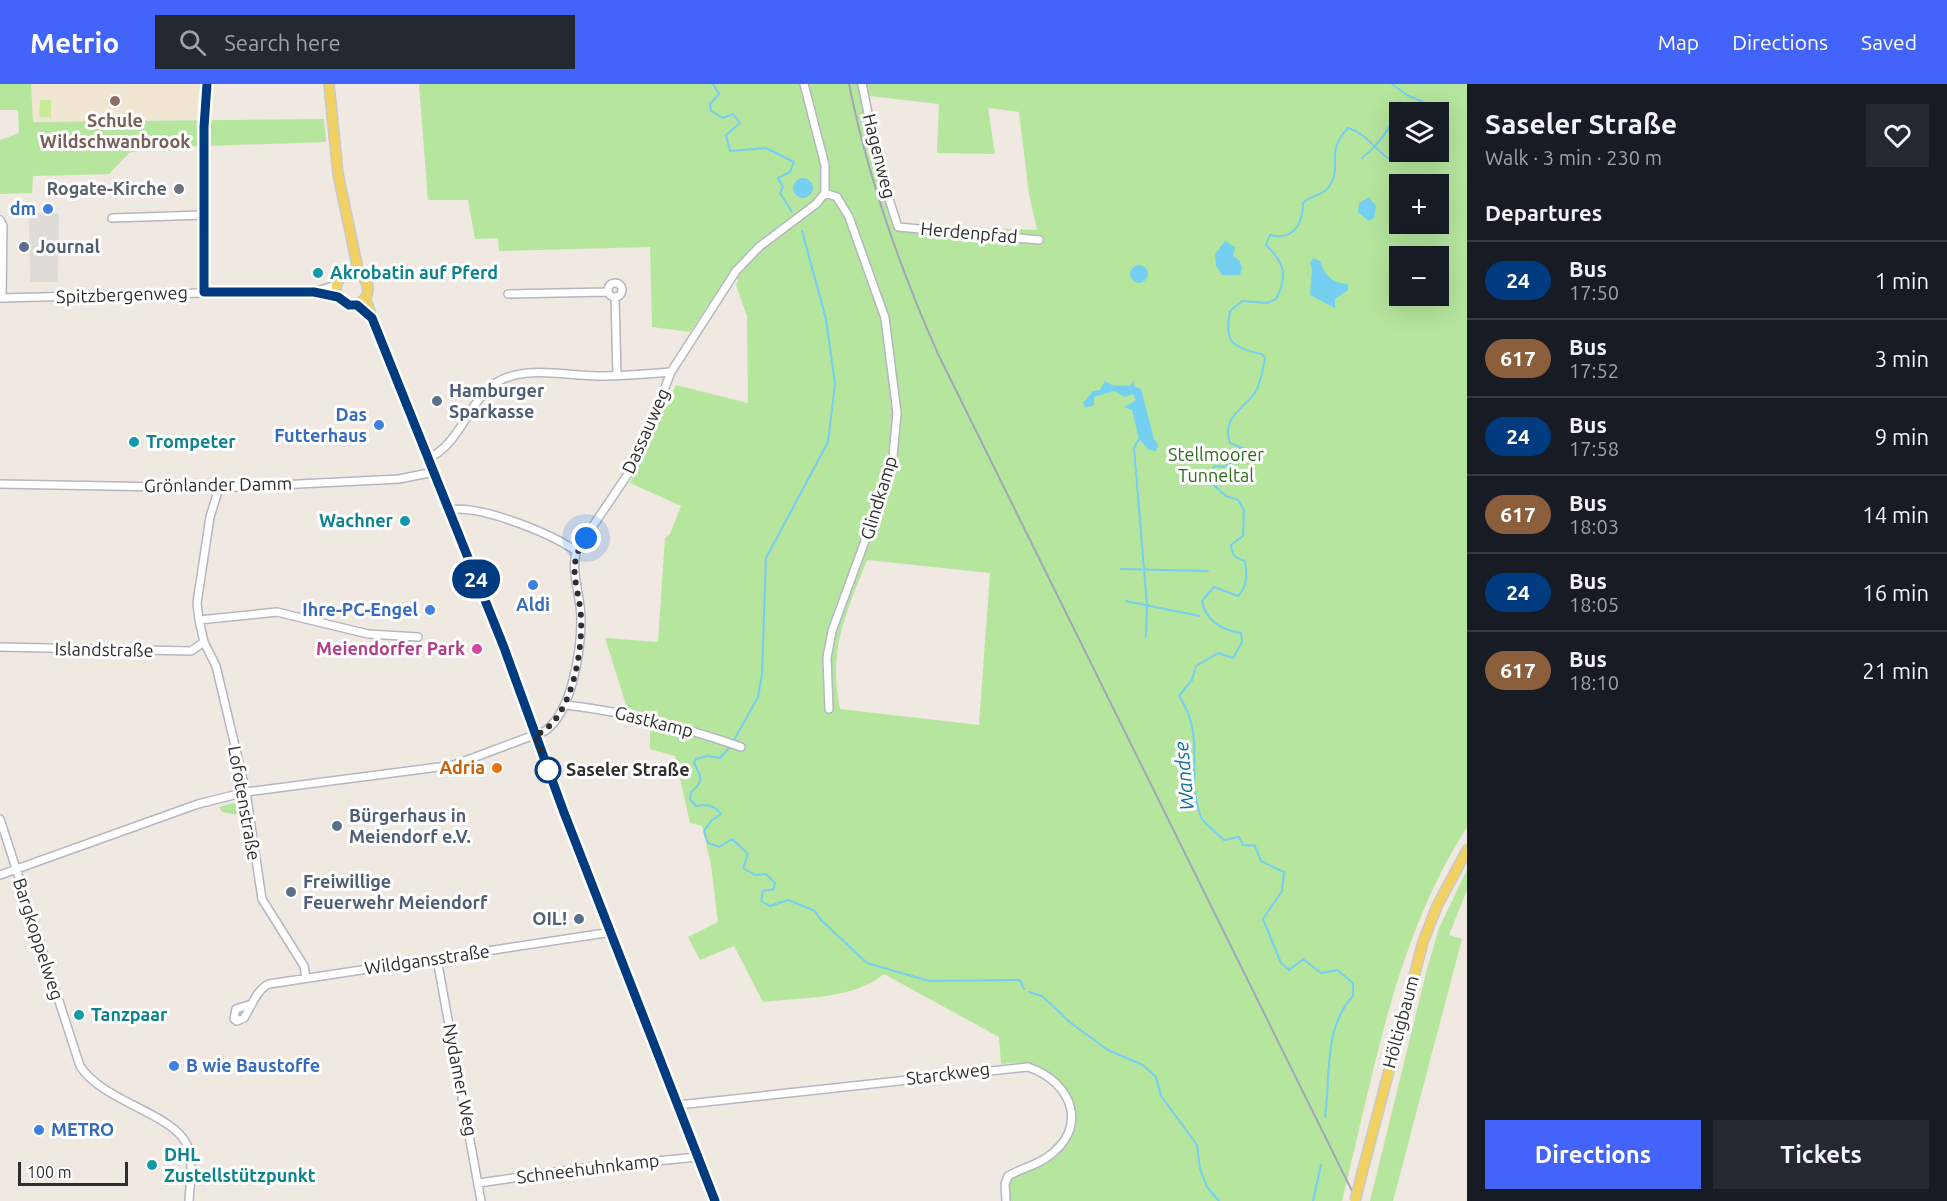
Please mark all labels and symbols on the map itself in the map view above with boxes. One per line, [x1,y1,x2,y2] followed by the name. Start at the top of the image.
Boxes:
[108,94,122,108] marker: Schule Wildschwanbrook
[40,110,190,151] place label: Schule Wildschwanbrook
[860,111,900,200] street label: Hagenweg
[46,178,167,198] place label: Rogate-Kirche
[172,182,186,196] marker: Rogate-Kirche
[10,198,36,218] place label: dm
[41,202,55,216] marker: dm
[920,218,1018,246] street label: Herdenpfad
[36,236,100,256] place label: Journal
[17,240,31,254] marker: Journal
[330,262,498,282] place label: Akrobatin auf Pferd
[311,266,325,280] marker: Akrobatin auf Pferd
[56,282,188,306] street label: Spitzbergenweg
[449,380,545,421] place label: Hamburger Sparkasse
[617,385,673,476] street label: Dassauweg
[430,394,444,408] marker: Hamburger Sparkasse
[274,404,367,445] place label: Das Futterhaus
[372,418,386,432] marker: Das Futterhaus
[146,431,236,451] place label: Trompeter
[127,435,141,449] marker: Trompeter
[1168,444,1264,485] park label: Stellmoorer Tunneltal
[856,454,900,542] street label: Glindkamp
[144,473,292,495] street label: Grönlander Damm
[319,510,394,530] place label: Wachner
[398,514,412,528] marker: Wachner
[571,523,601,553] your location
[449,560,503,598] line badge: 24
[526,578,540,592] marker: Aldi
[516,594,550,614] place label: Aldi
[302,599,419,619] place label: Ihre-PC-Engel
[423,603,437,617] marker: Ihre-PC-Engel
[54,638,154,660] street label: Islandstraße
[316,638,465,658] place label: Meiendorfer Park
[470,642,484,656] marker: Meiendorfer Park
[613,702,696,740] street label: Gastkamp
[1169,741,1198,811] water label: Wandse
[225,744,265,862] street label: Lofotenstraße
[440,757,485,777] place label: Adria
[535,757,561,783] marker: Saseler Straße
[566,759,690,779] place label: Saseler Straße
[490,761,504,775] marker: Adria
[349,805,471,846] place label: Bürgerhaus in Meiendorf e.V.
[330,819,344,833] marker: Bürgerhaus in Meiendorf e.V.
[303,871,488,912] place label: Freiwillige Feuerwehr Meiendorf
[10,875,68,1002] street label: Bargkoppelweg
[284,885,298,899] marker: Freiwillige Feuerwehr Meiendorf
[532,908,567,928] place label: OIL!
[572,912,586,926] marker: OIL!
[363,940,491,978] street label: Wildgansstraße
[1378,973,1422,1070] street label: Höltigbaum
[91,1004,168,1024] place label: Tanzpaar
[72,1008,86,1022] marker: Tanzpaar
[440,1022,482,1138] street label: Nydamer Weg
[186,1055,320,1075] place label: B wie Baustoffe
[905,1058,991,1088] street label: Starckweg
[167,1059,181,1073] marker: B wie Baustoffe
[51,1119,114,1139] place label: METRO
[32,1123,46,1137] marker: METRO
[164,1144,316,1185] place label: DHL Zustellstützpunkt
[515,1149,660,1187] street label: Schneehuhnkamp
[145,1158,159,1172] marker: DHL Zustellstützpunkt
[18,1159,128,1186] scale bar

